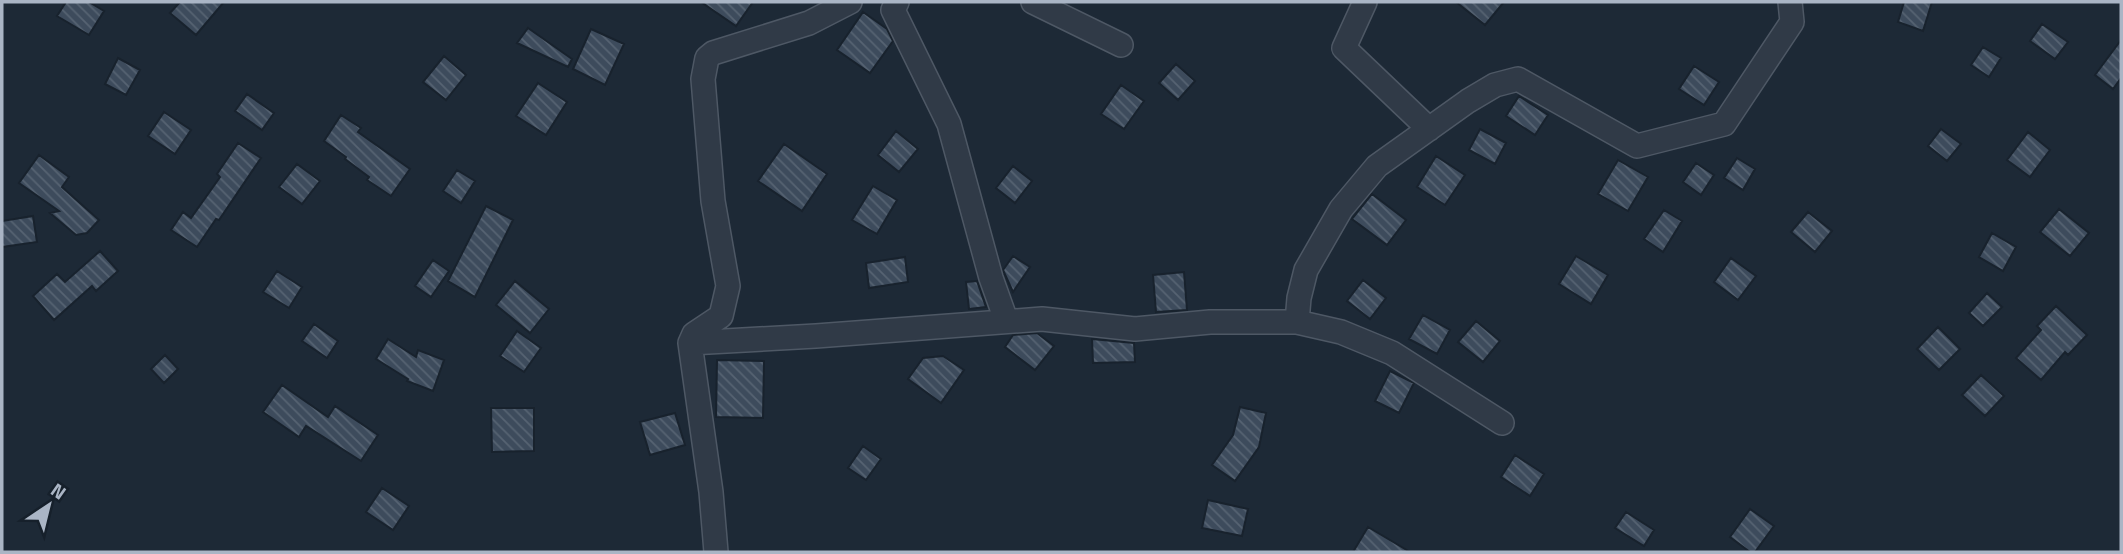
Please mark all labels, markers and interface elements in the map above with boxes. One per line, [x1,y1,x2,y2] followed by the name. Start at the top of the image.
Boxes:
[14,470,84,540] north arrow
[45,475,73,506] text: N

